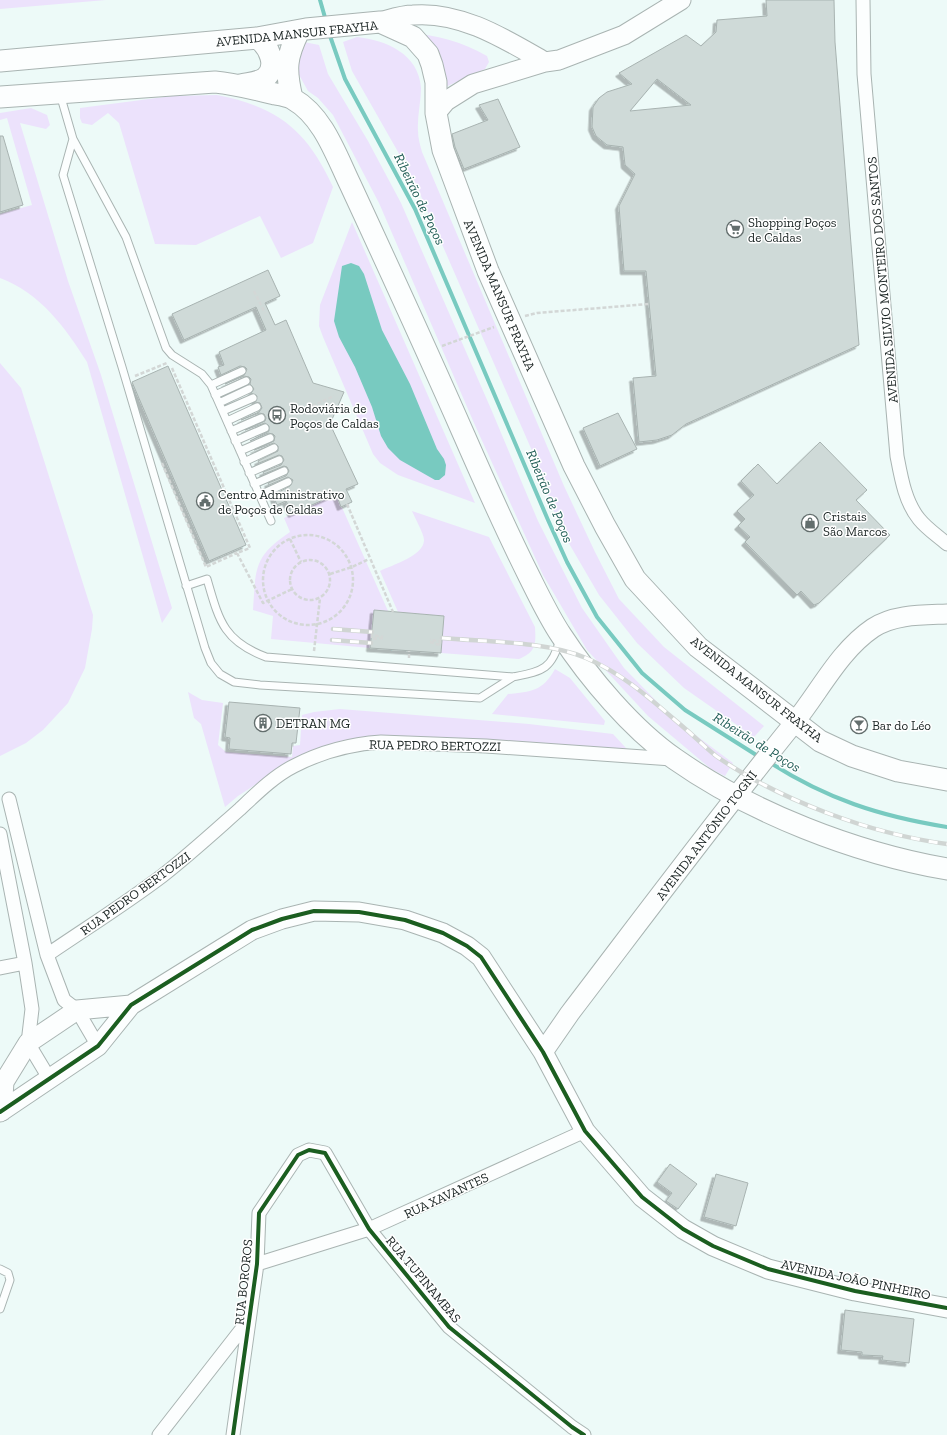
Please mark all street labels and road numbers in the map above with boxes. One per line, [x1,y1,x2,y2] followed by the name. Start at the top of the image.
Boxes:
[215,17,379,49] street label: AVENIDA MANSUR FRAYHA
[864,156,901,404] street label: AVENIDA SILVIO MONTEIRO DOS SANTOS
[461,217,538,374] street label: AVENIDA MANSUR FRAYHA
[688,633,826,746] street label: AVENIDA MANSUR FRAYHA
[369,737,501,754] street label: RUA PEDRO BERTOZZI
[653,768,760,903] street label: AVENIDA ANTÔNIO TOGNI
[78,849,193,938] street label: RUA PEDRO BERTOZZI
[402,1169,491,1222] street label: RUA XAVANTES
[383,1233,464,1326] street label: RUA TUPINAMBAS
[232,1238,255,1326] street label: RUA BOROROS
[780,1256,932,1303] street label: AVENIDA JOÃO PINHEIRO

